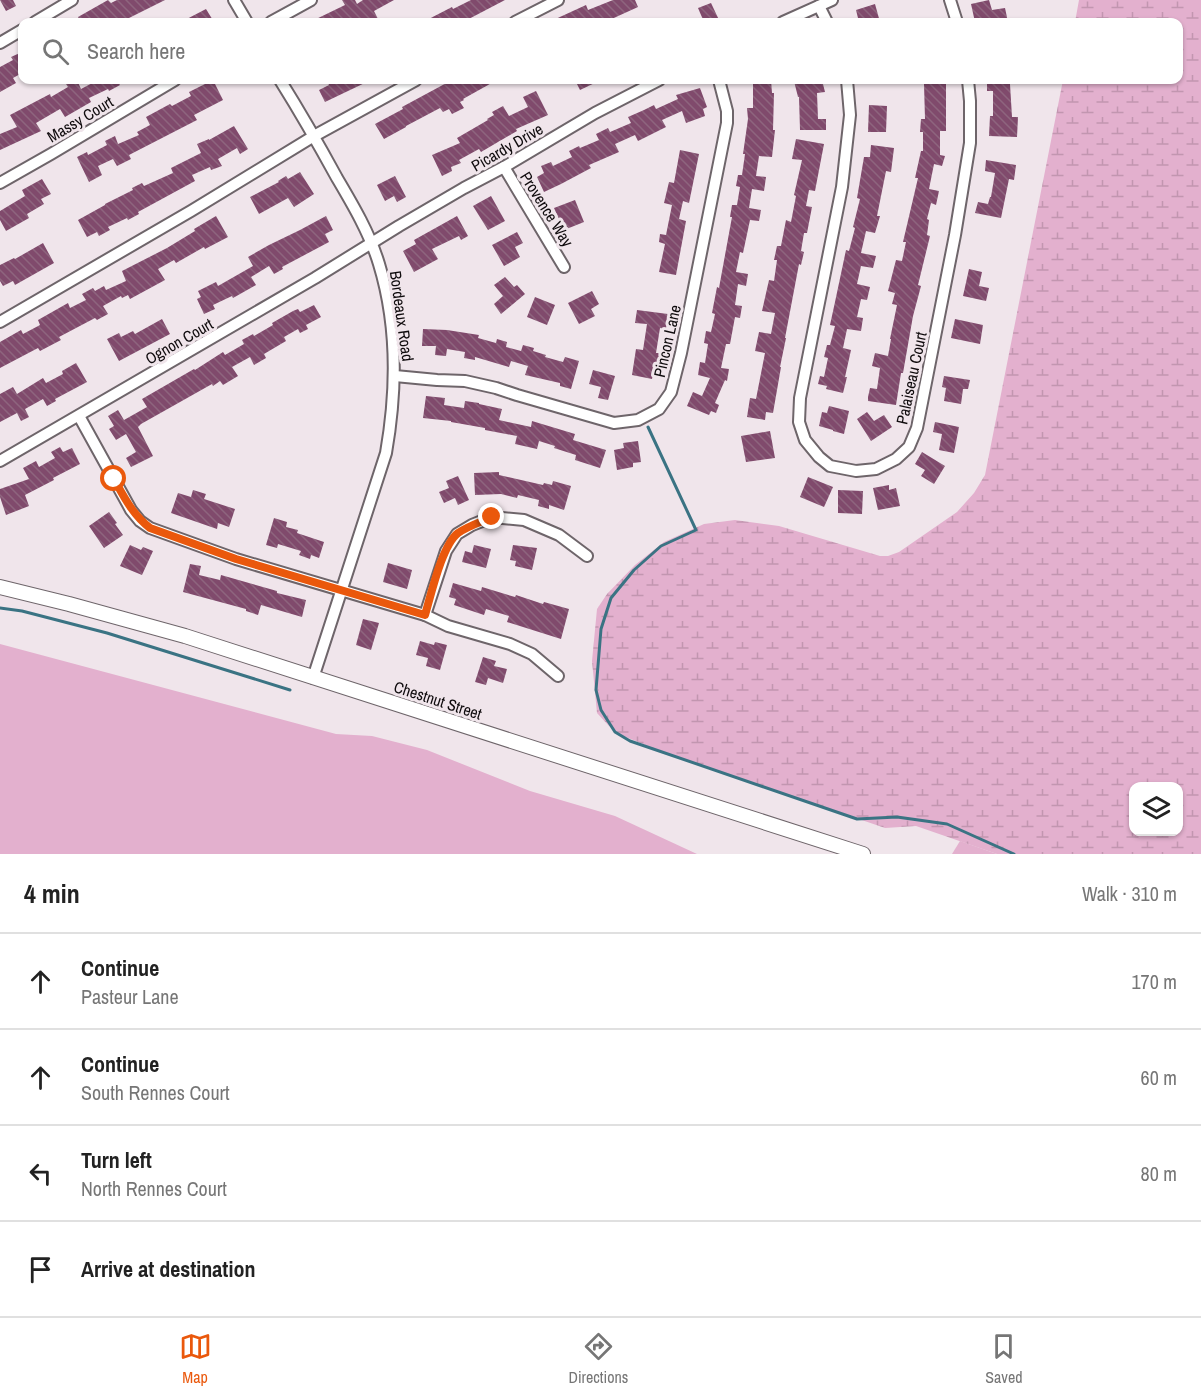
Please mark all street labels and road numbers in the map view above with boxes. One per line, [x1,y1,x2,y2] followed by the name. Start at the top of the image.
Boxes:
[43,90,118,147] street label: Massy Court
[467,118,547,176] street label: Picardy Drive
[515,167,579,251] street label: Provence Way
[385,269,419,363] street label: Bordeaux Road
[648,303,686,379] street label: Pincon Lane
[141,313,217,369] street label: Ognon Court
[890,329,932,426] street label: Palaiseau Court
[391,675,485,725] street label: Chestnut Street

